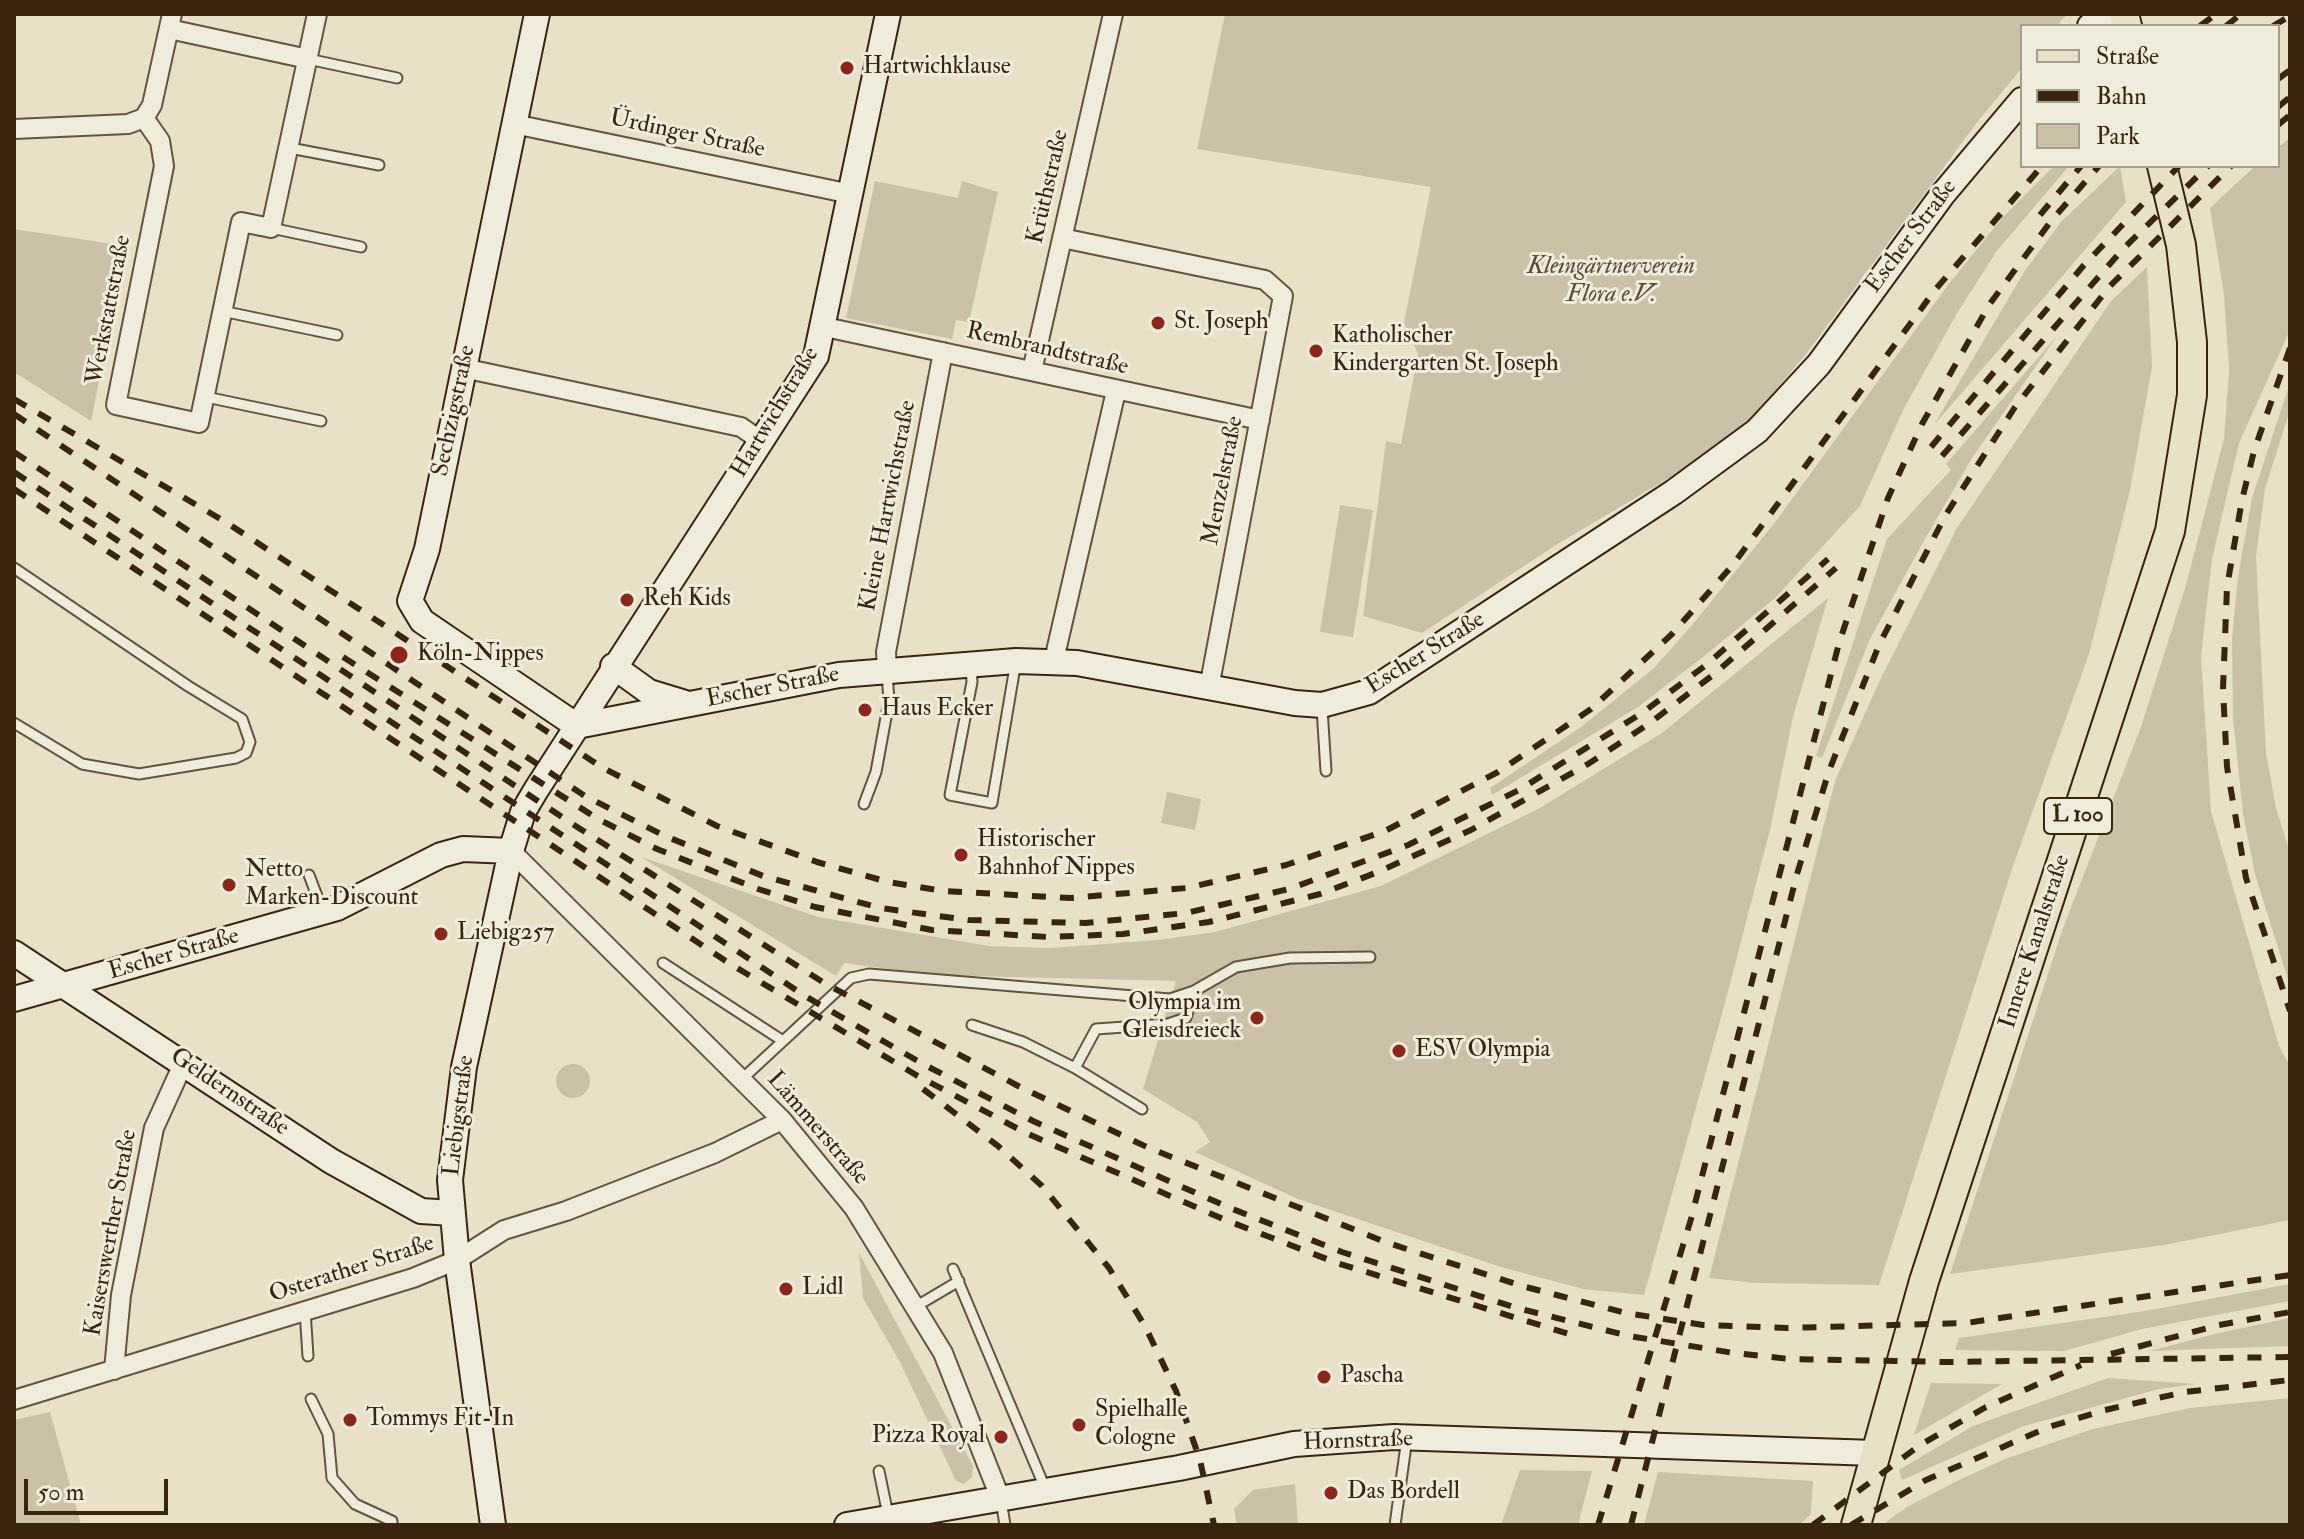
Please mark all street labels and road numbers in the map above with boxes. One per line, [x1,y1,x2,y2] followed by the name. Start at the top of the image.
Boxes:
[607,105,767,165] street label: Ürdinger Straße
[1022,127,1076,247] street label: Krüthstraße
[1860,175,1964,299] street label: Escher Straße
[81,233,139,387] street label: Werkstattstraße
[963,317,1131,383] street label: Rembrandtstraße
[726,342,826,484] street label: Hartwichstraße
[427,343,483,479] street label: Sechzigstraße
[854,398,924,614] street label: Kleine Hartwichstraße
[1197,414,1251,548] street label: Menzelstraße
[1361,606,1491,702] street label: Escher Straße
[704,661,842,715] street label: Escher Straße
[2044,798,2112,834] road number: L 100
[1994,851,2078,1033] street label: Innere Kanalstraße
[105,923,243,987] street label: Escher Straße
[164,1043,294,1143] street label: Geldernstraße
[438,1054,482,1178] street label: Liebigstraße
[760,1066,874,1192] street label: Lämmerstraße
[80,1127,144,1339] street label: Kaiserswerther Straße
[266,1230,438,1310] street label: Osterather Straße
[1303,1426,1413,1458] street label: Hornstraße

